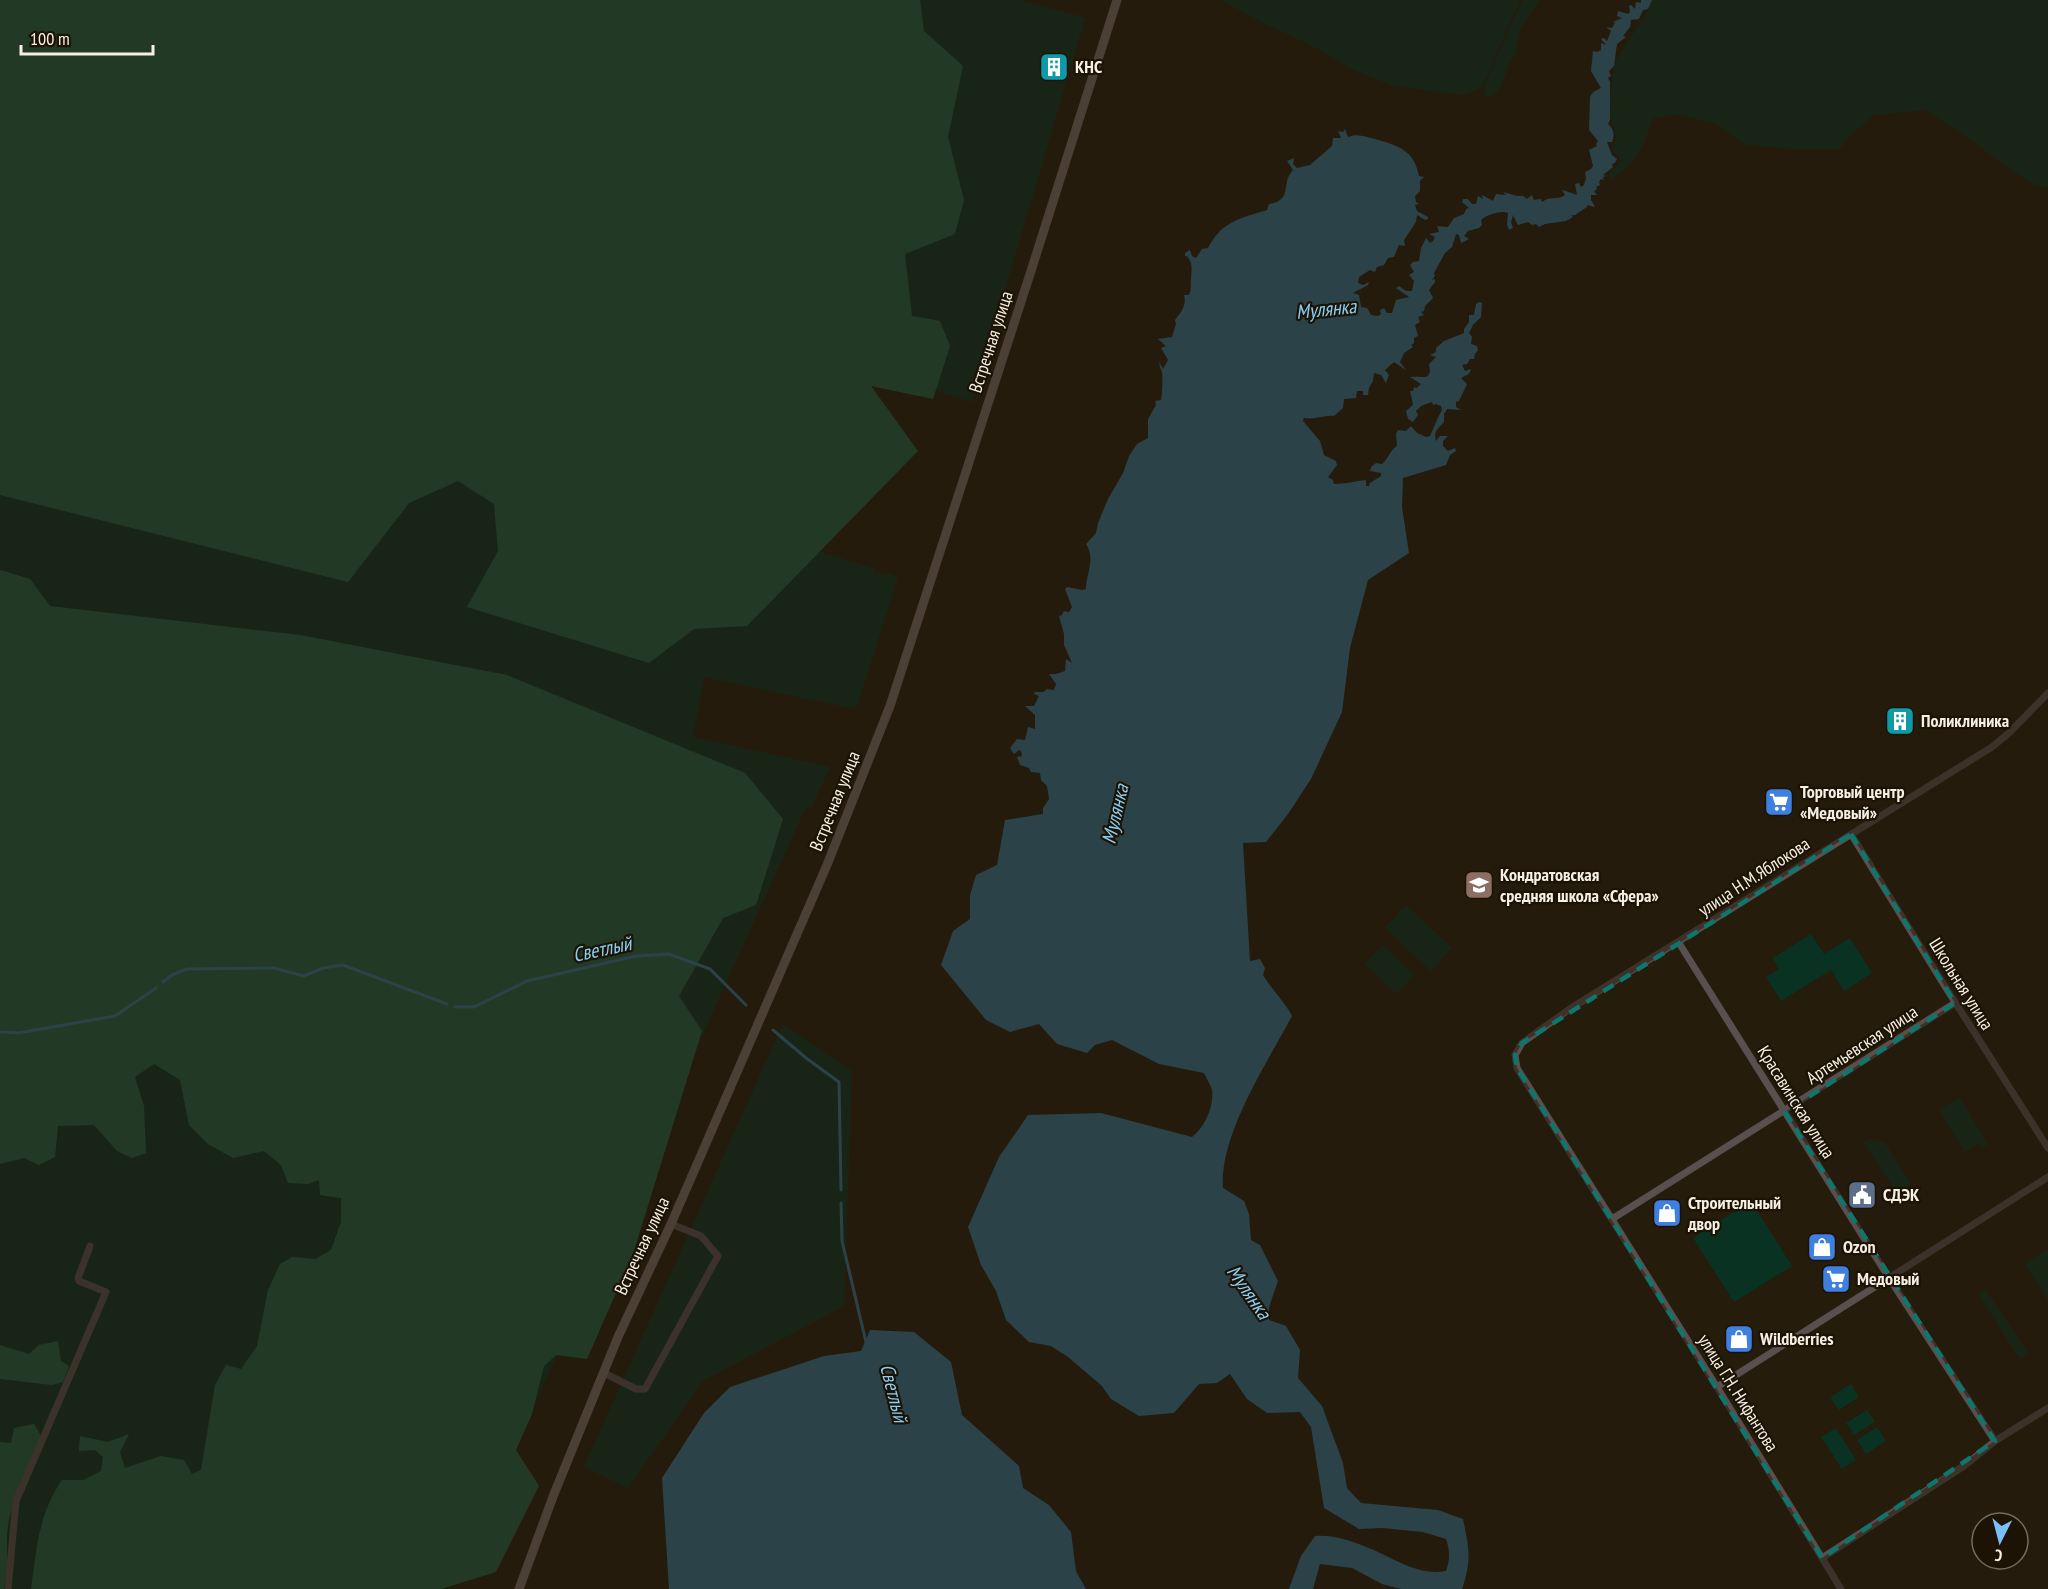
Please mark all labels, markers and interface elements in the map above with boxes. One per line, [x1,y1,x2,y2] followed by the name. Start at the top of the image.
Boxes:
[21,18,153,56] scale bar
[30,27,70,50] text: 100 m
[1038,51,1070,83] building icon: КНС
[1075,55,1102,78] place label: КНС
[963,288,1018,396] street label: Встречная улица
[1295,293,1358,325] water label: Мулянка
[1884,705,1916,737] building icon: Поликлиника
[1921,709,2009,732] place label: Поликлиника
[804,748,865,854] street label: Встречная улица
[1800,780,1904,824] place label: Торговый центр «Медовый»
[1096,781,1135,846] water label: Мулянка
[1763,786,1795,818] supermarket icon: Торговый центр «Медовый»
[1694,832,1814,921] street label: улица Н.М.Яблокова
[1500,863,1659,907] place label: Кондратовская средняя школа «Сфера»
[1463,869,1495,901] school or university icon: Кондратовская средняя школа «Сфера»
[570,930,636,968] water label: Светлый
[1924,934,1999,1034] street label: Школьная улица
[1802,1000,1922,1089] street label: Артемьевская улица
[1753,1041,1840,1162] street label: Красавинская улица
[1846,1179,1878,1211] public building icon: СДЭК
[1883,1183,1920,1206] place label: СДЭК
[1687,1191,1781,1235] place label: Строительный двор
[609,1193,674,1298] street label: Встречная улица
[1651,1197,1683,1229] shop icon: Строительный двор
[1806,1231,1838,1263] shop icon: Ozon
[1843,1235,1876,1258] place label: Ozon
[1221,1260,1278,1325] water label: Мулянка
[1820,1263,1852,1295] supermarket icon: Медовый
[1857,1267,1919,1290] place label: Медовый
[1723,1323,1755,1355] shop icon: Wildberries
[1759,1327,1834,1350] place label: Wildberries
[1693,1330,1784,1456] street label: улица Г.Н. Нифантова
[874,1361,914,1427] water label: Светлый
[1970,1511,2030,1571] north arrow
[1993,1546,2003,1566] text: С

